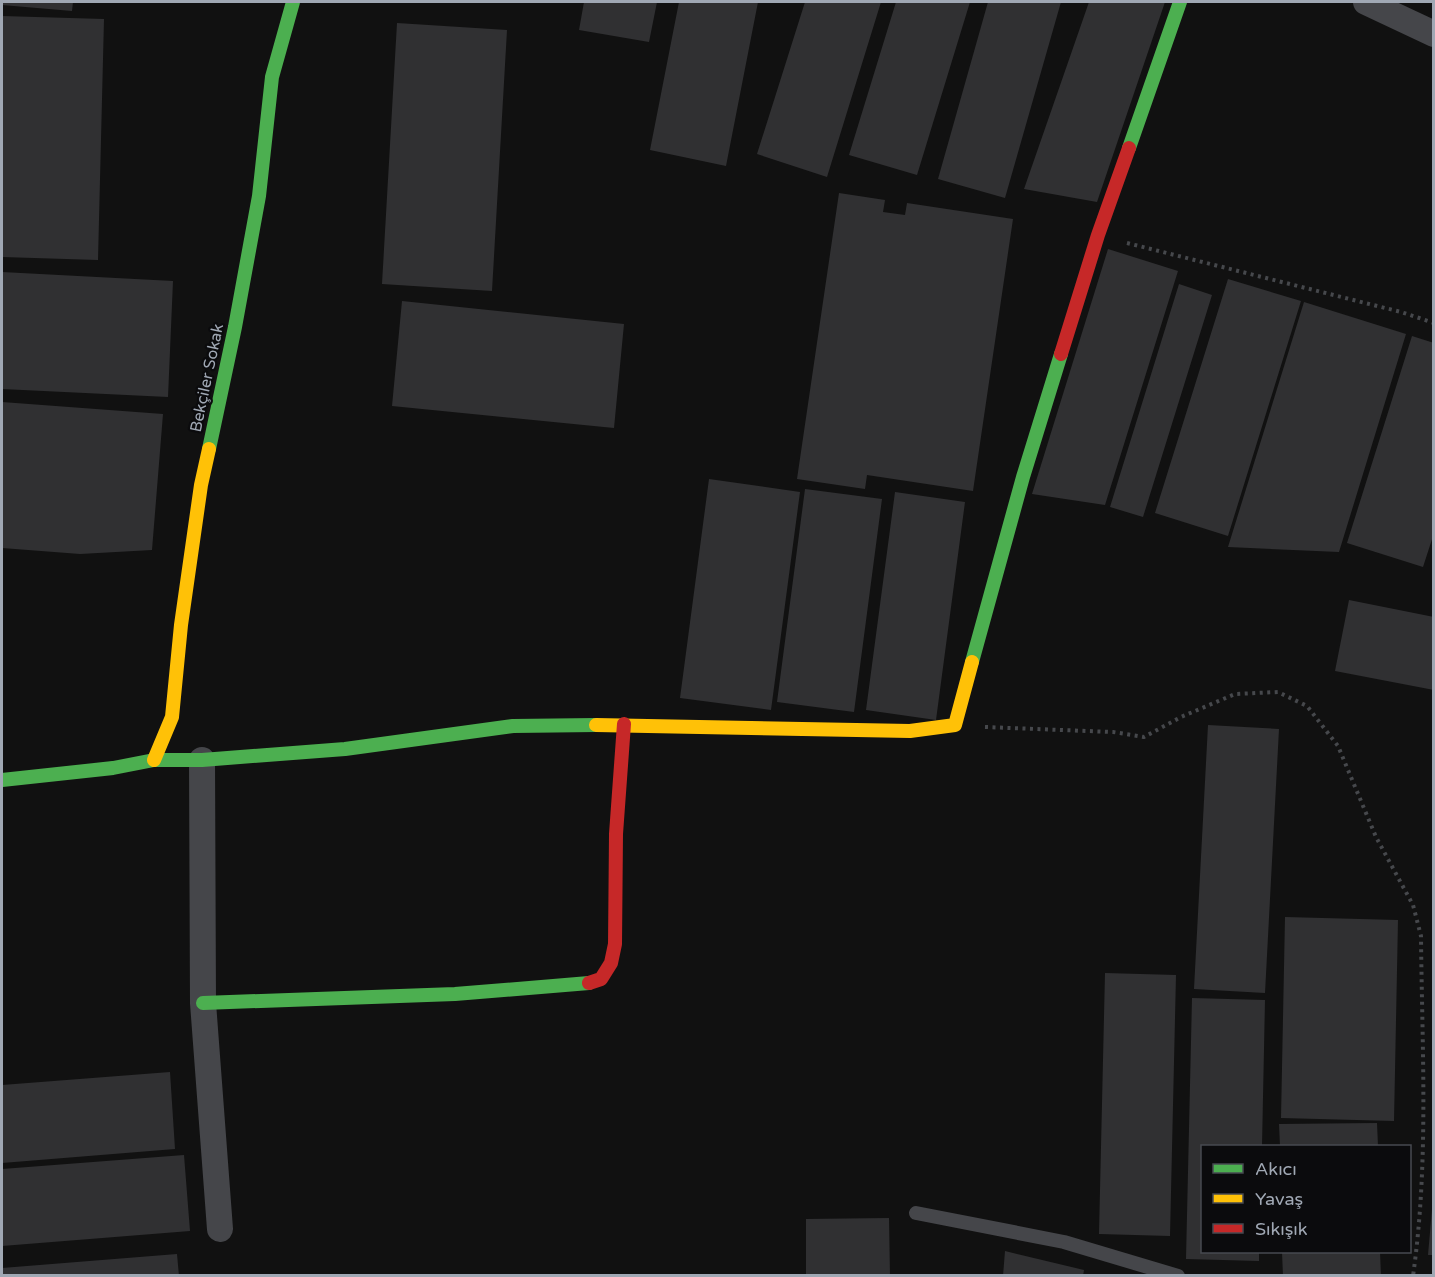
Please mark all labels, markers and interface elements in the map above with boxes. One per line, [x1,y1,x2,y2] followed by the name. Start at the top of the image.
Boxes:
[186,322,228,434] street label: Bekçiler Sokak
[1201,1145,1411,1253] legend
[1255,1158,1297,1180] text: Akıcı
[1255,1188,1303,1210] text: Yavaş
[1255,1218,1308,1240] text: Sıkışık

